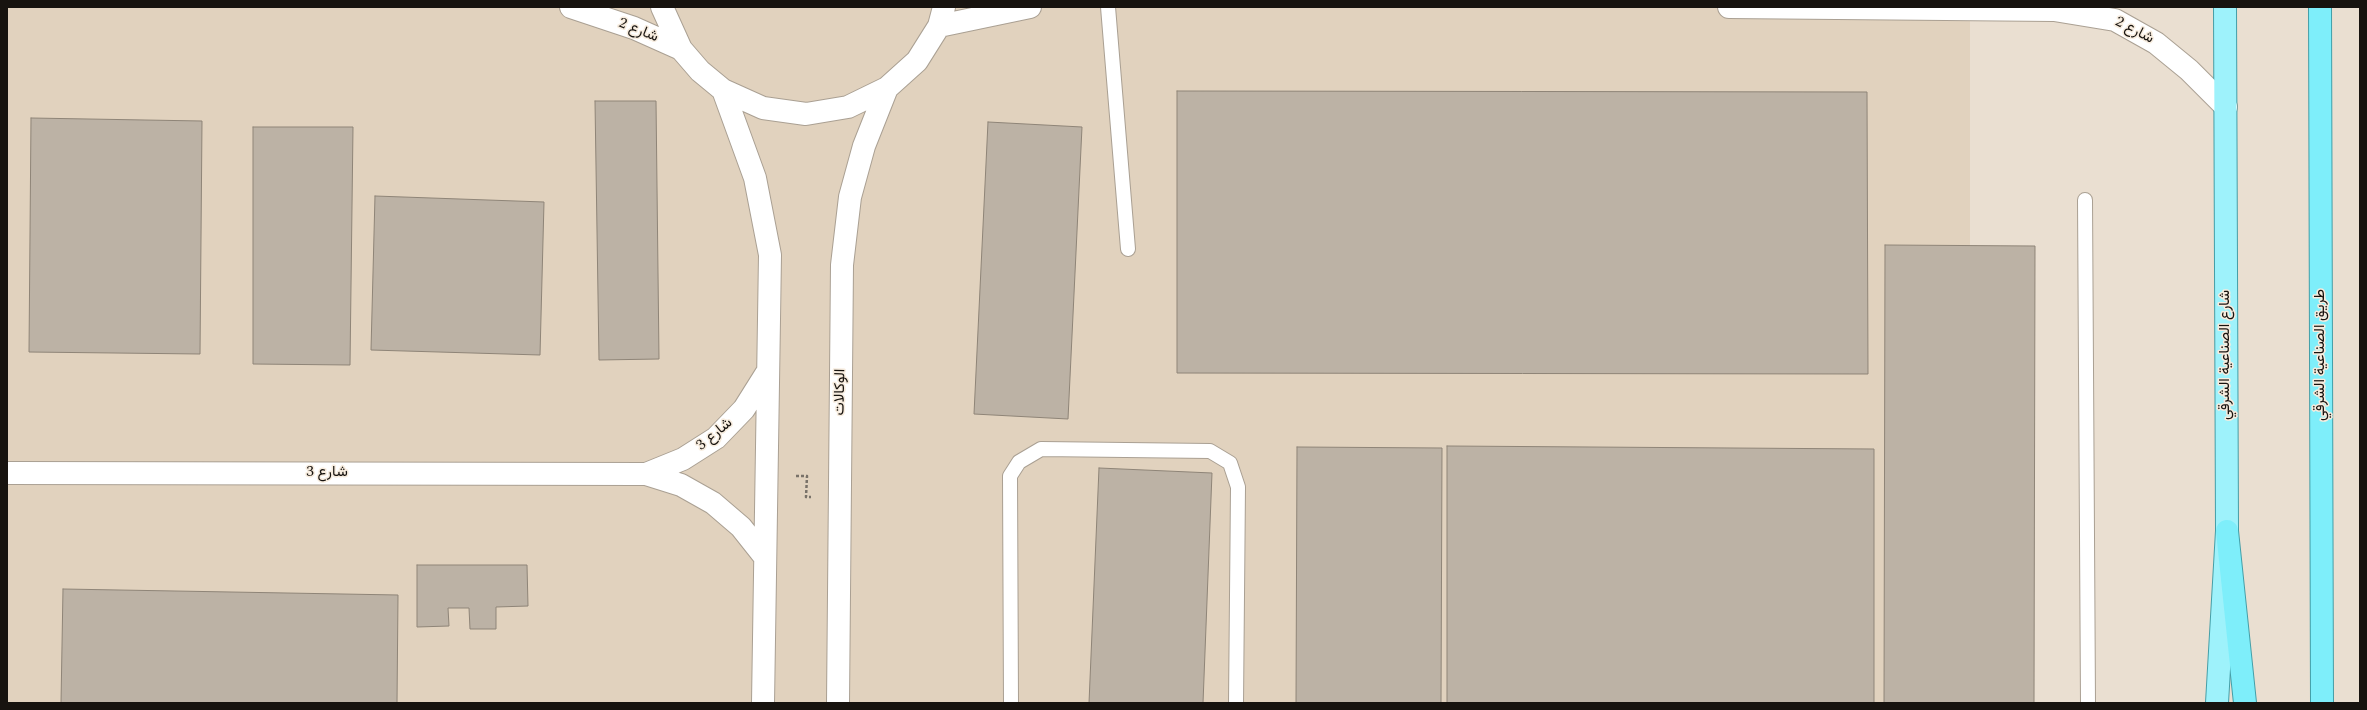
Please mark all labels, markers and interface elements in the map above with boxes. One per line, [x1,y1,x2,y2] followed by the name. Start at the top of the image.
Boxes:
[2111,14,2157,48] street label: شارع 2
[615,15,661,47] street label: شارع 2
[2312,289,2330,421] street label: طريق الصناعية الشرقي
[2217,290,2235,420] street label: شارع الصناعية الشرقي
[832,368,850,416] street label: الوكالات
[693,415,737,455] street label: شارع 3
[306,464,348,482] street label: شارع 3

